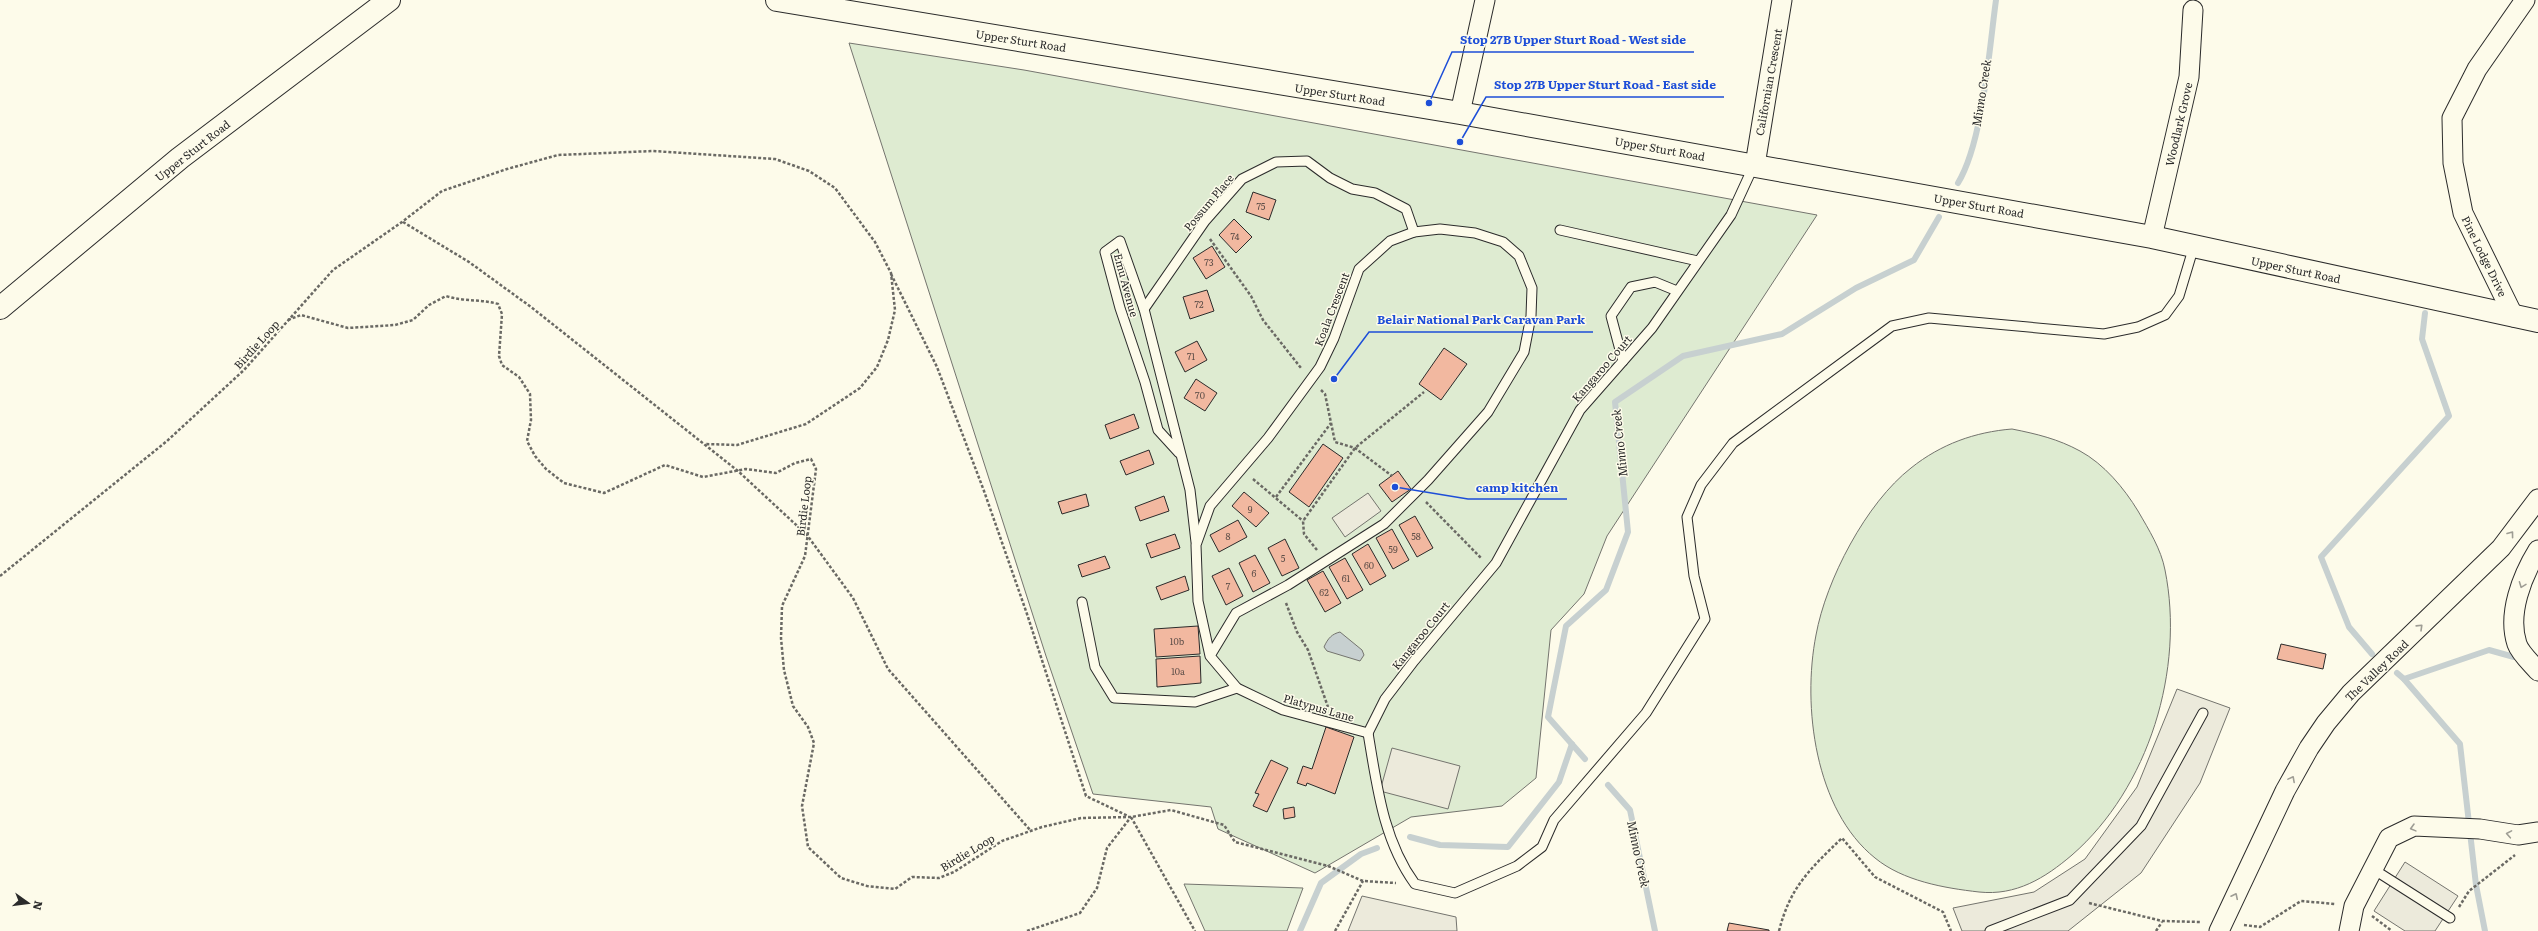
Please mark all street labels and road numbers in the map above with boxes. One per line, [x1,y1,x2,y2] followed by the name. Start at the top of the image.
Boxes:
[975,25,1068,55] street label: Upper Sturt Road
[1751,27,1785,137] street label: Californian Crescent
[1294,79,1387,109] street label: Upper Sturt Road
[2161,80,2195,168] street label: Woodlark Grove
[151,115,233,184] street label: Upper Sturt Road
[1614,132,1707,164] street label: Upper Sturt Road
[1179,170,1237,234] street label: Possum Place
[1933,189,2026,221] street label: Upper Sturt Road
[2458,213,2512,299] street label: Pine Lodge Drive
[1111,251,1143,319] street label: Emu Avenue
[2250,252,2343,286] street label: Upper Sturt Road
[1310,269,1353,348] street label: Koala Crescent
[230,316,282,372] street label: Birdie Loop
[1567,331,1635,405] street label: Kangaroo Court
[791,475,815,537] street label: Birdie Loop
[1387,597,1453,673] street label: Kangaroo Court
[2341,635,2412,704] street label: The Valley Road
[1282,689,1357,725] street label: Platypus Lane
[937,829,997,875] street label: Birdie Loop

